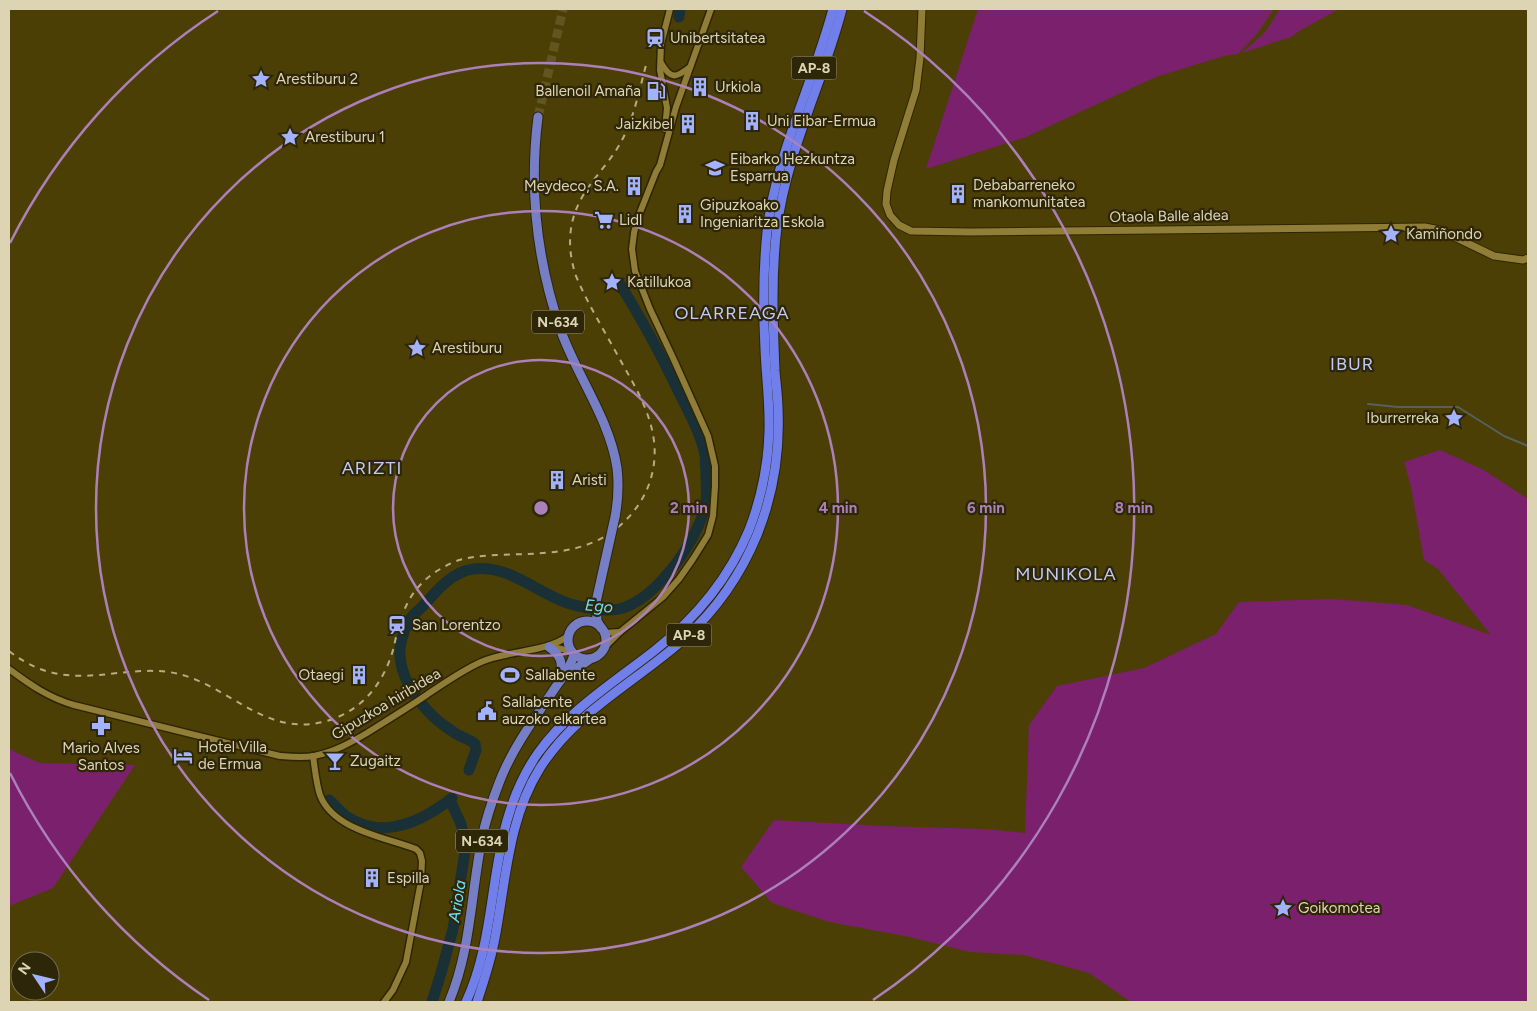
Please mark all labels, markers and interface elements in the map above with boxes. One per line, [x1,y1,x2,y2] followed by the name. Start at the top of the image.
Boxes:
[644,27,666,49] station icon: Unibertsitatea
[670,29,765,47] place label: Unibertsitatea
[792,56,836,80] road number: AP-8
[250,68,272,90] place icon: Arestiburu 2
[276,70,358,88] place label: Arestiburu 2
[689,76,711,98] building icon: Urkiola
[715,78,761,96] place label: Urkiola
[645,80,667,102] fuel station icon: Ballenoil Amaña
[535,82,641,100] place label: Ballenoil Amaña
[741,110,763,132] building icon: Uni Eibar-Ermua
[767,112,876,130] place label: Uni Eibar-Ermua
[677,113,699,135] building icon: Jaizkibel
[616,115,673,133] place label: Jaizkibel
[279,126,301,148] place icon: Arestiburu 1
[305,128,385,146] place label: Arestiburu 1
[730,150,855,185] place label: Eibarko Hezkuntza Esparrua
[704,157,726,179] school or university icon: Eibarko Hezkuntza Esparrua
[623,175,645,197] building icon: Meydeco, S.A.
[973,176,1085,211] place label: Debabarreneko mankomunitatea
[524,177,619,195] place label: Meydeco, S.A.
[947,183,969,205] building icon: Debabarreneko mankomunitatea
[700,196,825,231] place label: Gipuzkoako Ingeniaritza Eskola
[674,203,696,225] building icon: Gipuzkoako Ingeniaritza Eskola
[1109,206,1229,226] street label: Otaola Balle aldea
[593,209,615,231] supermarket icon: Lidl
[619,211,642,229] place label: Lidl
[1380,223,1402,245] place icon: Kamiñondo
[1406,225,1482,243] place label: Kamiñondo
[601,271,623,293] place icon: Katillukoa
[627,273,691,291] place label: Katillukoa
[674,302,790,324] district label: OLARREAGA
[532,311,584,334] road number: N-634
[406,337,428,359] place icon: Arestiburu
[432,339,502,357] place label: Arestiburu
[1330,353,1374,375] district label: IBUR
[1443,407,1465,429] place icon: Iburrerreka
[1366,409,1439,427] place label: Iburrerreka
[342,457,402,479] district label: ARIZTI
[546,469,568,491] building icon: Aristi
[572,471,607,489] place label: Aristi
[532,499,550,517] centre of rings
[670,499,708,517] text: 2 min
[819,499,857,517] text: 4 min
[967,499,1005,517] text: 6 min
[1115,499,1153,517] text: 8 min
[1015,563,1117,585] district label: MUNIKOLA
[584,595,614,617] water label: Ego
[386,614,408,636] station icon: San Lorentzo
[412,616,501,634] place label: San Lorentzo
[666,624,712,646] road number: AP-8
[328,664,444,744] street label: Gipuzkoa hiribidea
[348,664,370,686] building icon: Otaegi
[499,664,521,686] sports icon: Sallabente
[299,666,344,684] place label: Otaegi
[525,666,595,684] place label: Sallabente
[502,693,606,728] place label: Sallabente auzoko elkartea
[476,700,498,722] public building icon: Sallabente auzoko elkartea
[90,715,112,737] pharmacy icon: Mario Alves Santos
[198,738,267,773] place label: Hotel Villa de Ermua
[62,739,140,774] place label: Mario Alves Santos
[172,745,194,767] hotel icon: Hotel Villa de Ermua
[324,750,346,772] bar icon: Zugaitz
[350,752,401,770] place label: Zugaitz
[456,829,508,852] road number: N-634
[361,867,383,889] building icon: Espilla
[387,869,429,887] place label: Espilla
[444,879,470,924] water label: Ariola
[1272,897,1294,919] place icon: Goikomotea
[1298,899,1380,917] place label: Goikomotea
[10,951,60,1001] north arrow
[15,960,35,978] text: N

